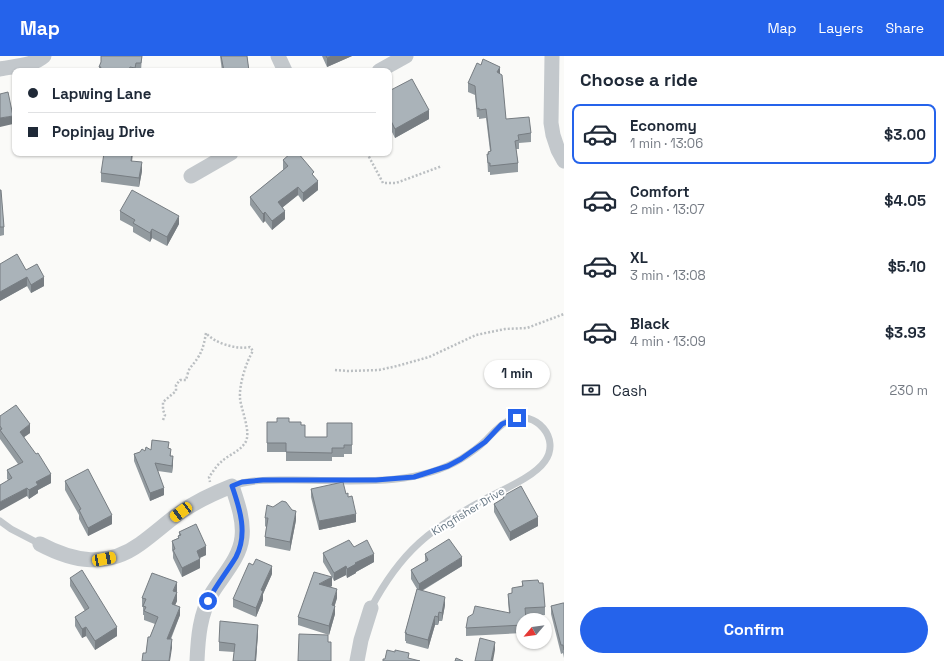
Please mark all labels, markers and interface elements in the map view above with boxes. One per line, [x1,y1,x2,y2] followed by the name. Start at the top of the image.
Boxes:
[20,16,60,41] text: Map
[767,19,797,37] text: Map
[819,19,863,37] text: Layers
[885,19,924,37] text: Share
[580,68,698,91] text: Choose a ride
[52,84,151,103] text: Lapwing Lane
[582,116,618,152] icon: car
[630,116,697,135] text: Economy
[52,122,155,141] text: Popinjay Drive
[884,125,926,144] text: $3.00
[630,135,703,152] text: 1 min · 13:06
[582,182,618,218] icon: car
[630,182,690,201] text: Comfort
[884,191,926,210] text: $4.05
[630,201,705,218] text: 2 min · 13:07
[582,248,618,284] icon: car
[630,248,648,267] text: XL
[888,257,926,276] text: $5.10
[630,267,706,284] text: 3 min · 13:08
[582,314,618,350] icon: car
[630,314,670,333] text: Black
[885,323,926,342] text: $3.93
[630,333,706,350] text: 4 min · 13:09
[484,360,550,388] callout: 1 min
[501,365,533,382] text: 1 min
[580,379,602,401] icon: cash
[612,381,647,400] text: Cash
[890,382,928,399] text: 230 m
[508,409,526,427] route end
[429,484,507,538] street label: Kingfisher Drive
[168,500,194,524] car
[91,551,117,567] car
[199,592,217,610] route start
[580,607,928,653] button: Confirm
[516,613,552,649] north arrow
[516,613,552,649] map controls

